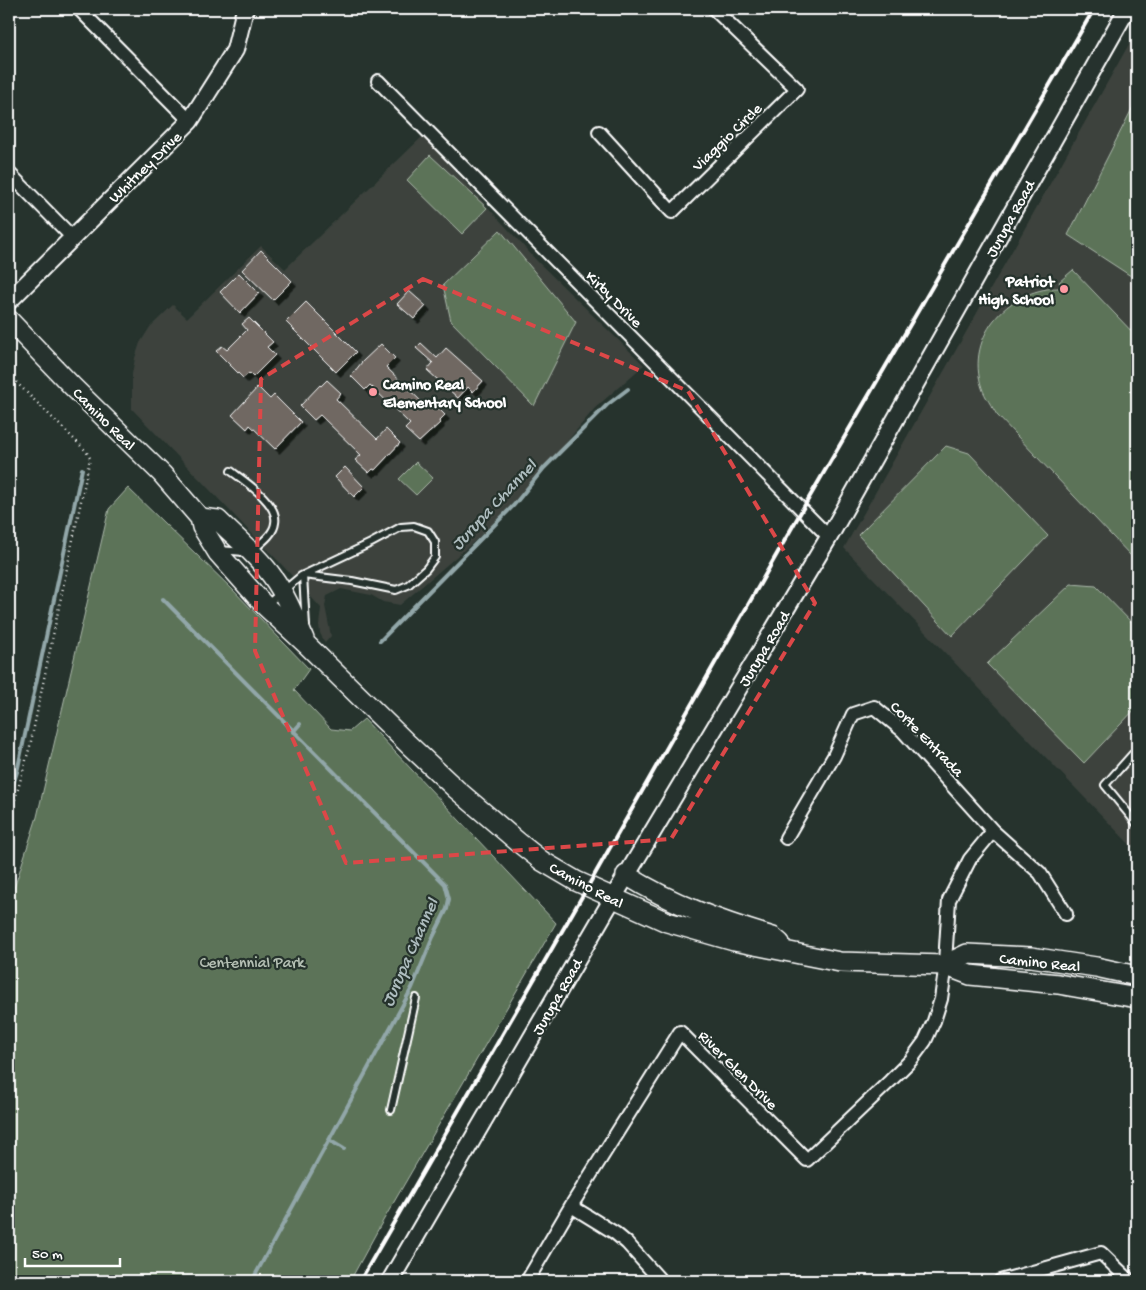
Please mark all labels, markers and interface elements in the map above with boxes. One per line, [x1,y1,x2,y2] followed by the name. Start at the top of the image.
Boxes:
[689,100,768,177] street label: Viaggio Circle
[106,128,188,208] street label: Whitney Drive
[983,177,1042,261] street label: Jurupa Road
[580,268,646,333] street label: Kirby Drive
[978,274,1055,311] place label: Patriot High School
[1058,283,1070,295] marker: Patriot High School
[382,377,507,414] place label: Camino Real Elementary School
[67,385,138,456] street label: Camino Real
[367,386,379,398] marker: Camino Real Elementary School
[448,455,543,555] water label: Jurupa Channel
[736,607,797,691] street label: Jurupa Road
[885,699,967,783] street label: Corte Entrada
[545,860,626,915] street label: Camino Real
[378,895,445,1010] water label: Jurupa Channel
[998,951,1081,978] street label: Camino Real
[200,955,306,974] park label: Centennial Park
[530,955,589,1039] street label: Jurupa Road
[693,1028,781,1116] street label: River Glen Drive
[25,1235,120,1267] scale bar
[32,1246,63,1264] text: 50 m

